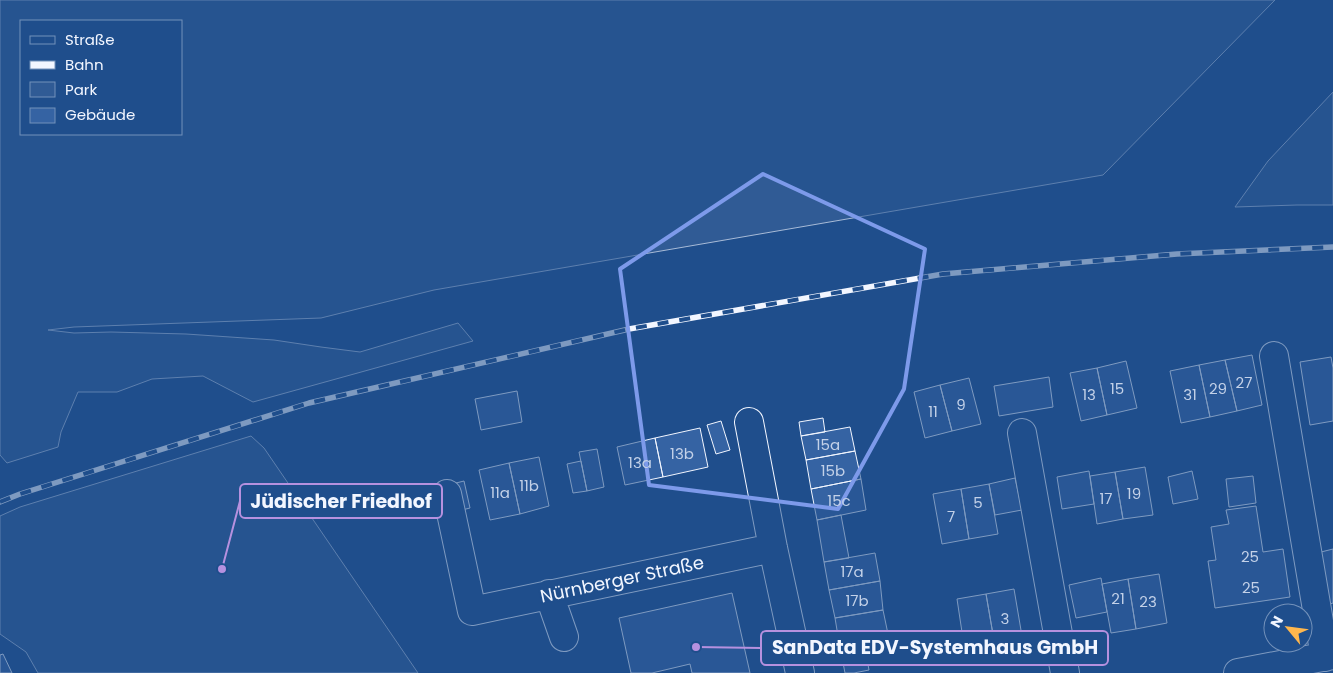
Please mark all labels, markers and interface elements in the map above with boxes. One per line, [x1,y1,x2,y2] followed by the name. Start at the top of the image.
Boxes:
[20,20,182,135] legend
[65,29,115,50] text: Straße
[65,54,104,75] text: Bahn
[65,79,97,100] text: Park
[65,104,135,125] text: Gebäude
[1236,372,1252,393] house number: 27
[1110,378,1124,399] house number: 15
[1209,378,1227,399] house number: 29
[1082,384,1096,405] house number: 13
[1183,384,1197,405] house number: 31
[956,394,966,415] house number: 9
[928,401,938,422] house number: 11
[816,434,840,455] house number: 15a
[670,443,694,464] house number: 13b
[628,452,652,473] house number: 13a
[821,460,845,481] house number: 15b
[519,475,539,496] house number: 11b
[490,482,510,503] house number: 11a
[1127,483,1141,504] house number: 19
[240,484,442,518] callout: Jüdischer Friedhof
[250,488,432,515] text: Jüdischer Friedhof
[1100,488,1113,509] house number: 17
[827,490,851,511] house number: 15c
[973,492,983,513] house number: 5
[947,506,955,527] house number: 7
[1241,546,1259,567] house number: 25
[538,549,706,609] street label: Nürnberger Straße
[840,561,864,582] house number: 17a
[1242,577,1260,598] house number: 25
[1111,588,1125,609] house number: 21
[845,590,869,611] house number: 17b
[1139,591,1157,612] house number: 23
[1263,603,1313,653] north arrow
[1001,608,1009,629] house number: 3
[1265,612,1288,631] text: N
[761,631,1108,665] callout: SanData EDV-Systemhaus GmbH
[772,634,1098,661] text: SanData EDV-Systemhaus GmbH

